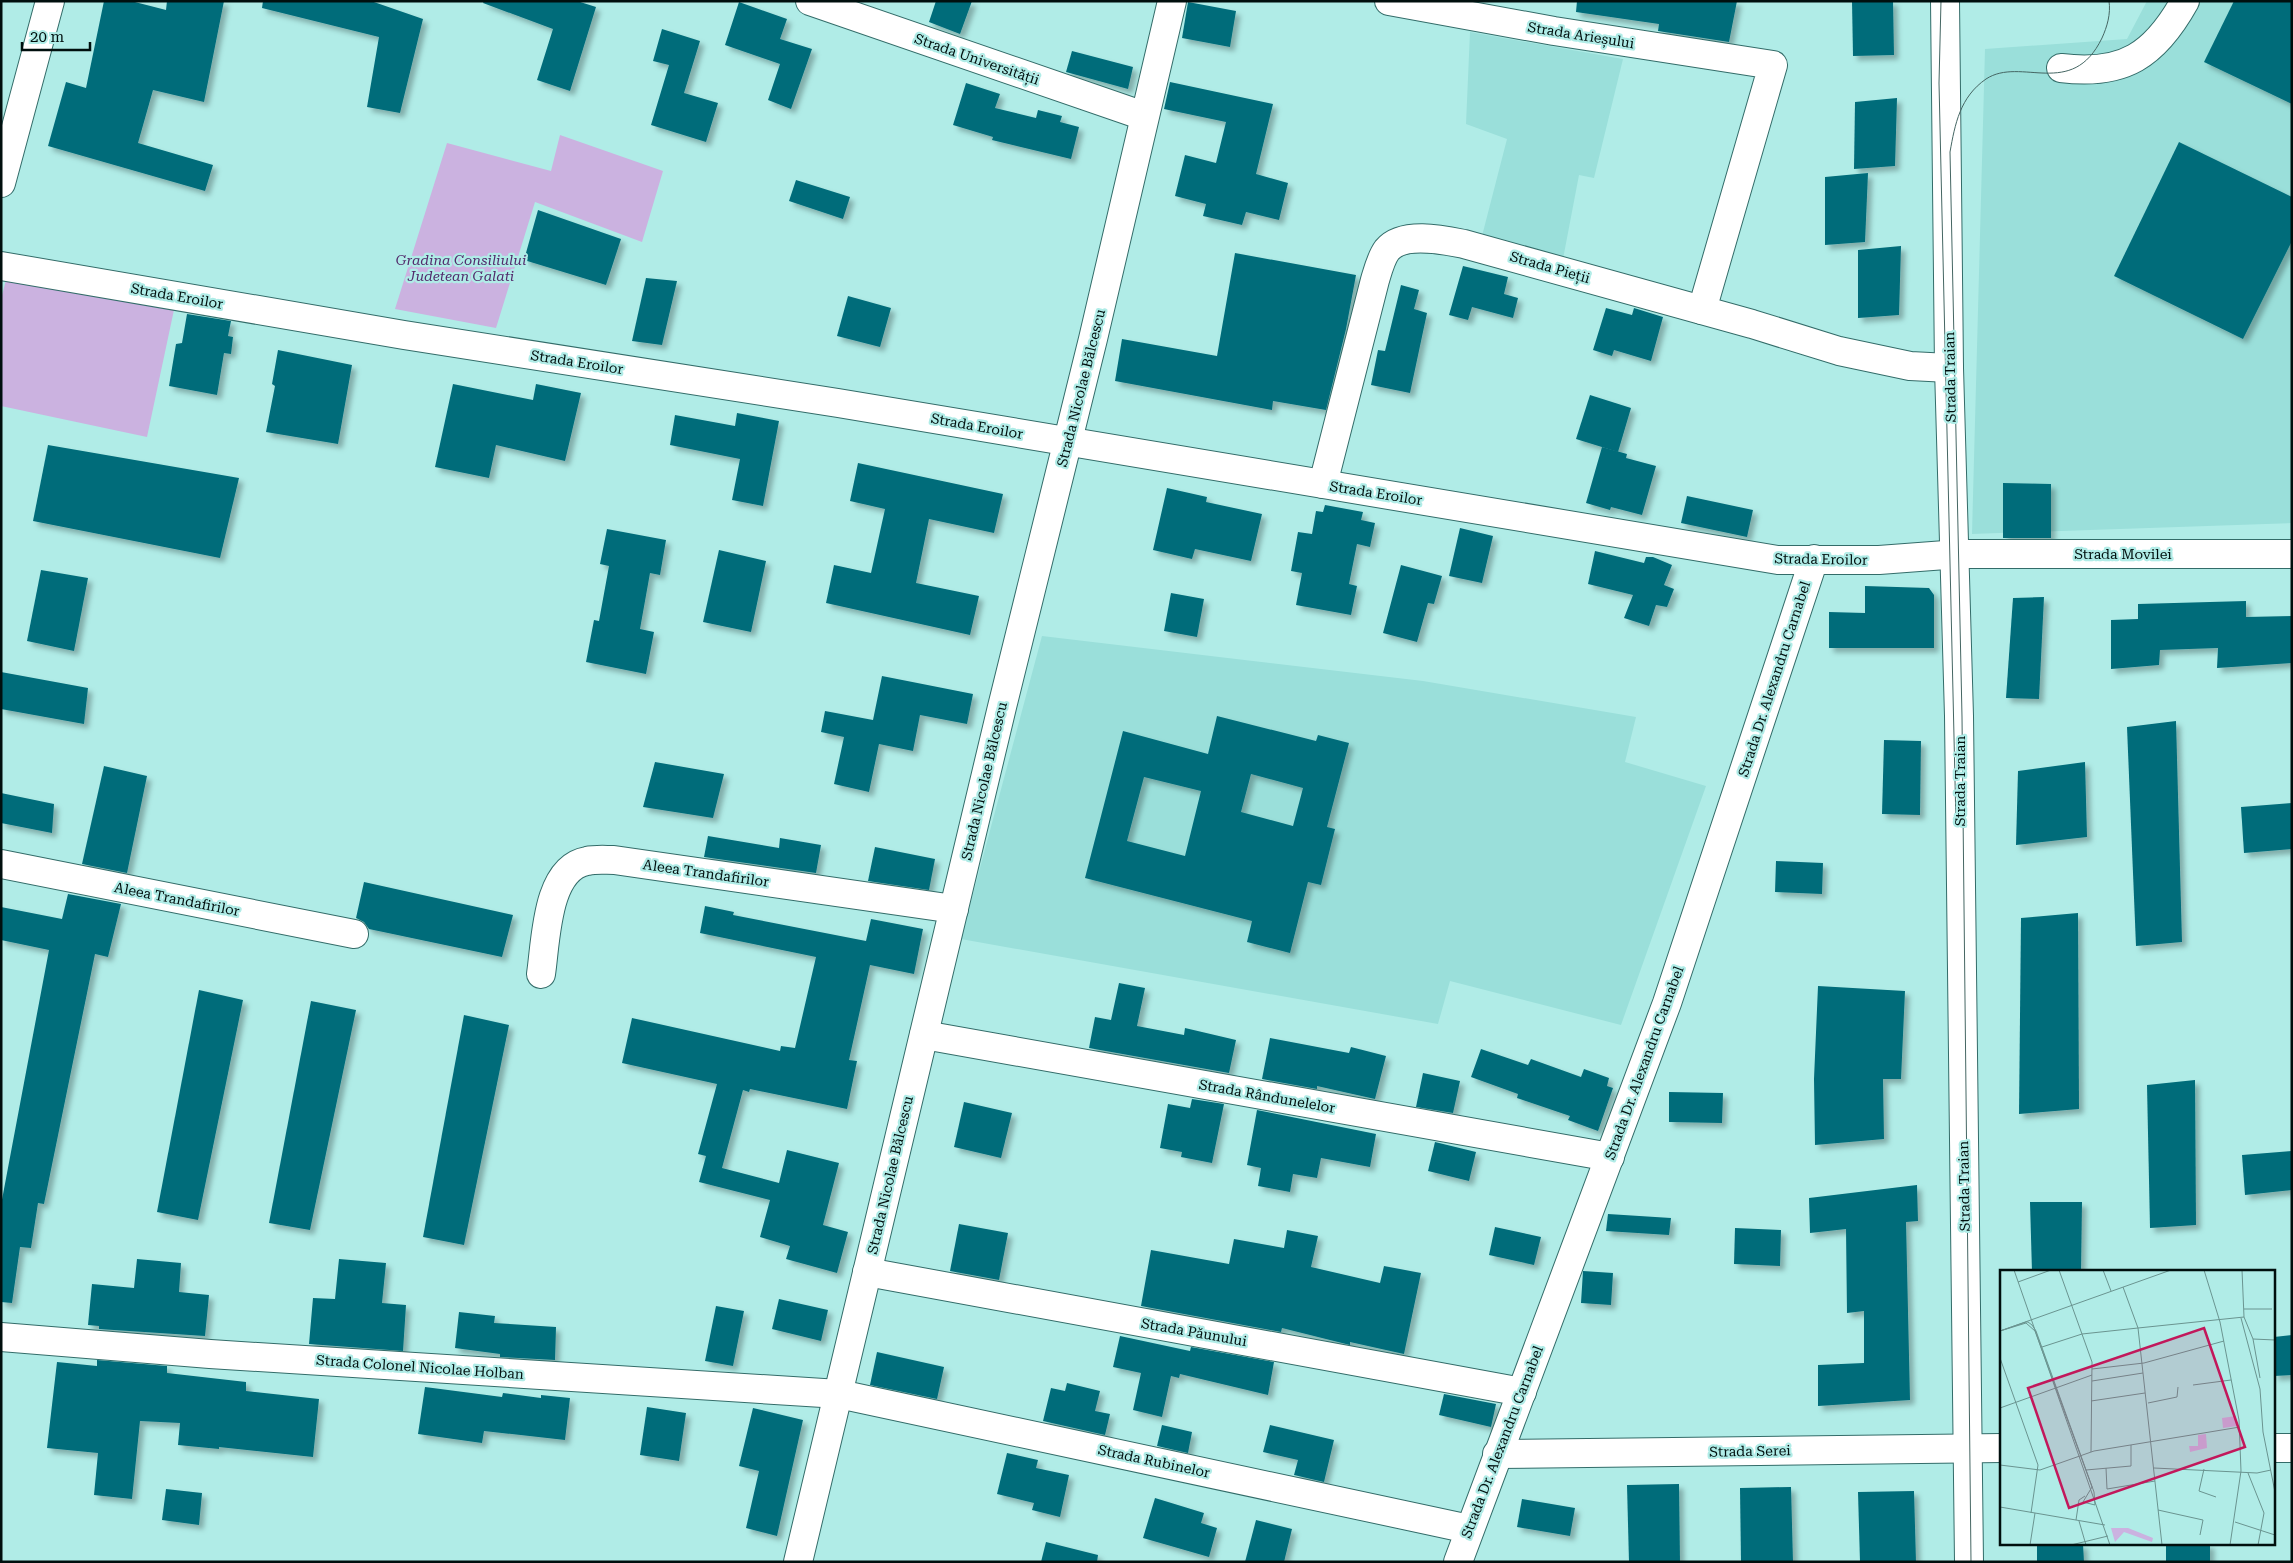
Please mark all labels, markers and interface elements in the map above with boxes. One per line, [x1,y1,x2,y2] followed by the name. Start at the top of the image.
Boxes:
[1526,19,1636,52] street label: Strada Arieșului
[22,20,90,52] scale bar
[30,28,65,46] text: 20 m
[912,30,1042,89] street label: Strada Universității
[1508,248,1592,287] street label: Strada Pieții
[396,252,526,284] park label: Gradina Consiliului Judetean Galati
[130,280,225,312] street label: Strada Eroilor
[1054,307,1108,469] street label: Strada Nicolae Bălcescu
[1941,332,1959,422] street label: Strada Traian
[530,347,625,377] street label: Strada Eroilor
[930,410,1025,442] street label: Strada Eroilor
[1329,478,1424,508] street label: Strada Eroilor
[2074,546,2172,562] street label: Strada Movilei
[1774,550,1868,568] street label: Strada Eroilor
[1735,579,1813,779] street label: Strada Dr. Alexandru Carnabel
[958,700,1010,862] street label: Strada Nicolae Bălcescu
[1952,736,1968,826] street label: Strada Traian
[642,856,770,890] street label: Aleea Trandafirilor
[113,879,241,919] street label: Aleea Trandafirilor
[1601,963,1687,1162] street label: Strada Dr. Alexandru Carnabel
[1198,1076,1337,1116] street label: Strada Rândunelelor
[864,1094,916,1256] street label: Strada Nicolae Bălcescu
[1955,1141,1973,1231] street label: Strada Traian
[2000,1270,2276,1546] inset map
[1140,1315,1249,1349] street label: Strada Păunului
[1458,1343,1546,1540] street label: Strada Dr. Alexandru Carnabel
[316,1352,524,1382] street label: Strada Colonel Nicolae Holban
[1097,1441,1212,1481] street label: Strada Rubinelor
[1709,1442,1791,1460] street label: Strada Serei

